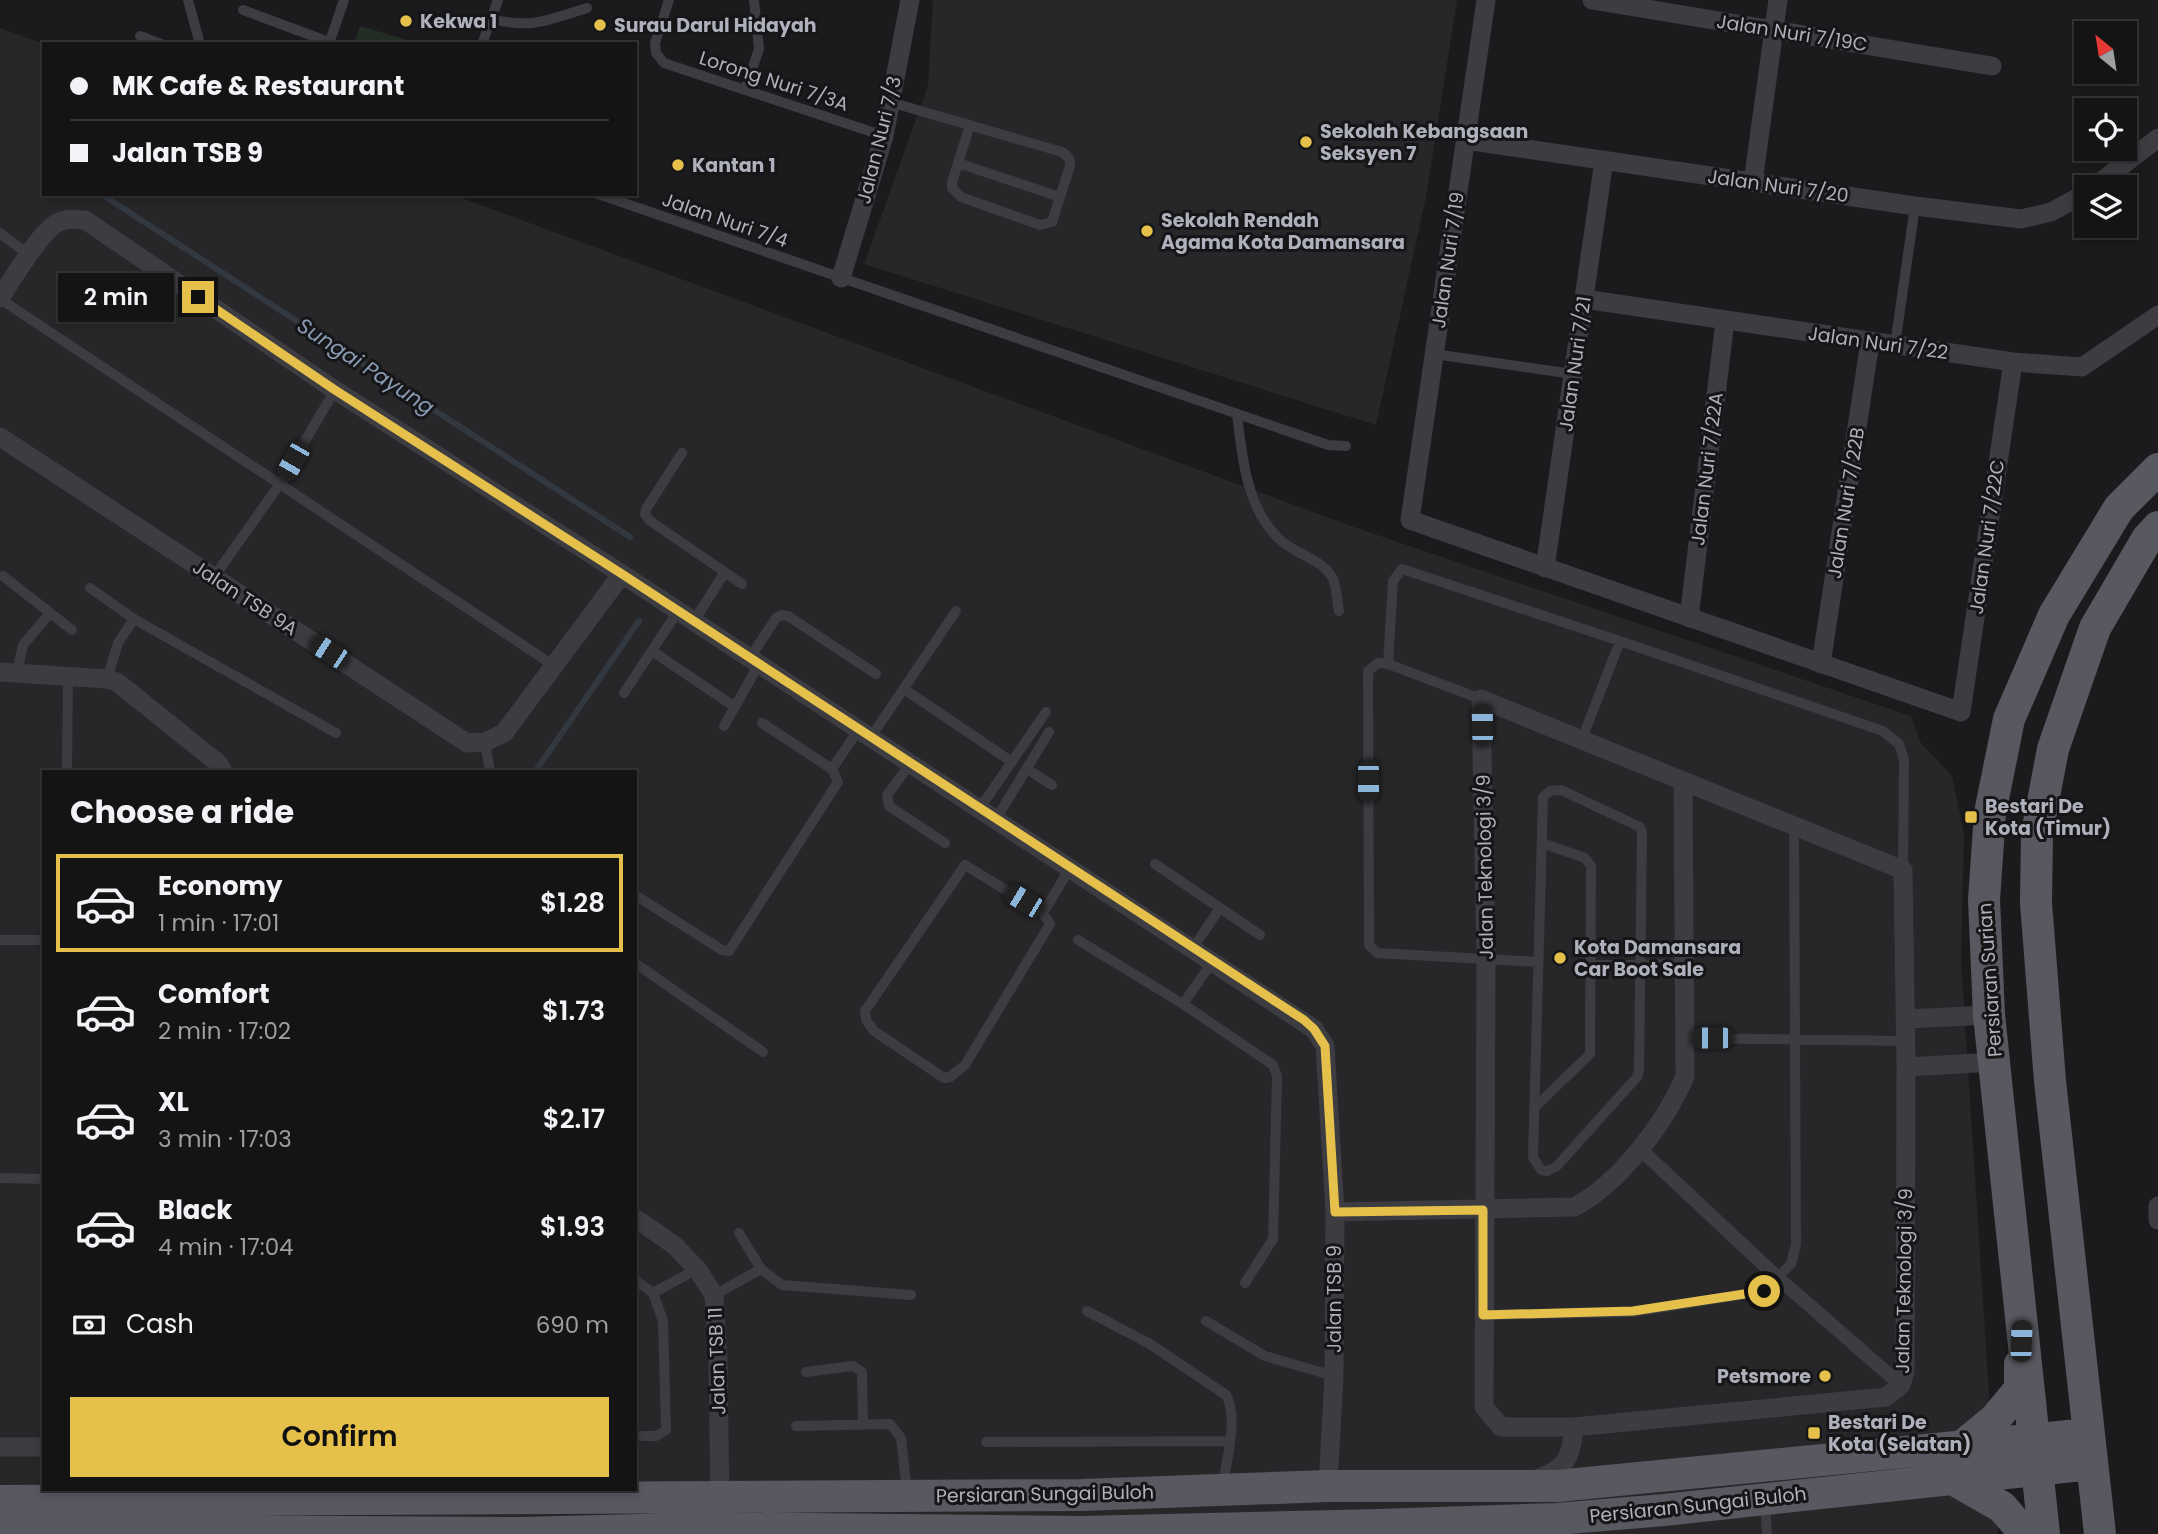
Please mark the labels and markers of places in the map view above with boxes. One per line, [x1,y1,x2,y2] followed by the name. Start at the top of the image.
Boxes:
[420,8,497,35] place label: Kekwa 1
[614,12,817,39] place label: Surau Darul Hidayah
[398,13,414,29] marker: Kekwa 1
[592,17,608,33] marker: Surau Darul Hidayah
[1320,118,1528,167] place label: Sekolah Kebangsaan Seksyen 7
[1298,134,1314,150] marker: Sekolah Kebangsaan Seksyen 7
[692,152,776,179] place label: Kantan 1
[670,157,686,173] marker: Kantan 1
[1161,207,1405,256] place label: Sekolah Rendah Agama Kota Damansara
[1139,223,1155,239] marker: Sekolah Rendah Agama Kota Damansara
[1985,793,2111,842] place label: Bestari De Kota (Timur)
[1963,809,1979,825] marker: Bestari De Kota (Timur)
[1574,934,1741,983] place label: Kota Damansara Car Boot Sale
[1552,950,1568,966] marker: Kota Damansara Car Boot Sale
[1717,1363,1811,1390] place label: Petsmore
[1817,1368,1833,1384] marker: Petsmore
[1828,1409,1971,1458] place label: Bestari De Kota (Selatan)
[1806,1425,1822,1441] marker: Bestari De Kota (Selatan)

